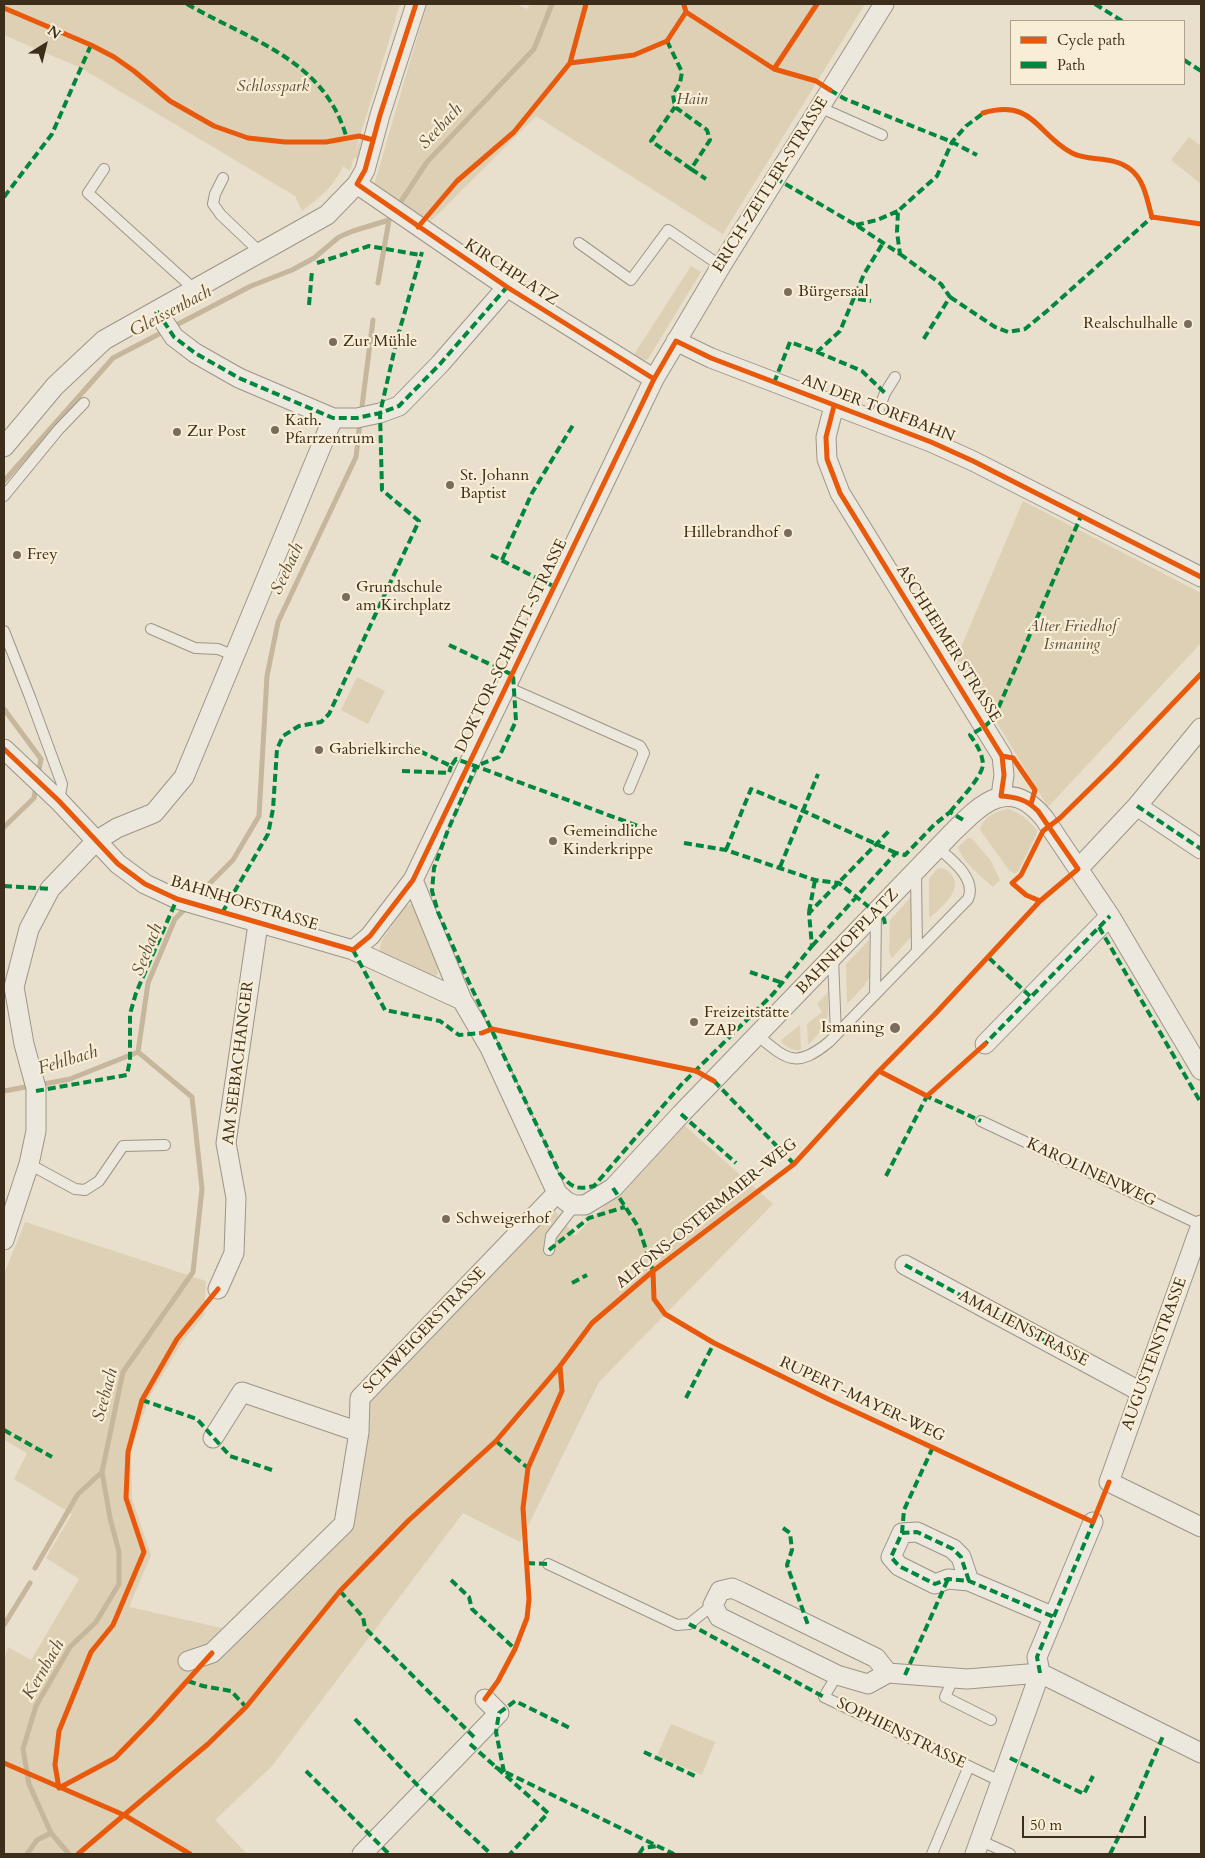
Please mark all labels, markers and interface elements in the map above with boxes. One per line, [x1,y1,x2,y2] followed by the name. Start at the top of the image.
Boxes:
[20,20,70,70] north arrow
[1010,20,1185,85] legend
[44,21,65,44] text: N
[1057,30,1125,50] text: Cycle path
[1057,55,1085,75] text: Path
[237,77,309,97] park label: Schlosspark
[676,90,708,110] park label: Hain
[709,94,833,276] street label: ERICH-ZEITLER-STRASSE
[415,100,467,154] water label: Seebach
[461,236,561,310] street label: KIRCHPLATZ
[126,281,216,343] water label: Gleissenbach
[798,282,869,302] place label: Bürgersaal
[782,286,794,298] marker: Bürgersaal
[1083,314,1178,334] place label: Realschulhalle
[1182,318,1194,330] marker: Realschulhalle
[343,332,417,352] place label: Zur Mühle
[327,336,339,348] marker: Zur Mühle
[799,371,957,447] street label: AN DER TORFBAHN
[285,411,375,449] place label: Kath. Pfarrzentrum
[187,422,246,442] place label: Zur Post
[269,424,281,436] marker: Kath. Pfarrzentrum
[171,426,183,438] marker: Zur Post
[460,466,529,504] place label: St. Johann Baptist
[444,479,456,491] marker: St. Johann Baptist
[683,523,778,543] place label: Hillebrandhof
[782,527,794,539] marker: Hillebrandhof
[452,536,572,756] street label: DOKTOR-SCHMITT-STRASSE
[267,540,309,598] water label: Seebach
[27,545,58,565] place label: Frey
[11,549,23,561] marker: Frey
[892,562,1004,726] street label: ASCHHEIMER STRASSE
[356,578,451,616] place label: Grundschule am Kirchplatz
[340,591,352,603] marker: Grundschule am Kirchplatz
[1027,617,1117,655] park label: Alter Friedhof Ismaning
[329,740,421,760] place label: Gabrielkirche
[313,744,325,756] marker: Gabrielkirche
[563,822,658,860] place label: Gemeindliche Kinderkrippe
[547,835,559,847] marker: Gemeindliche Kinderkrippe
[168,872,320,936] street label: BAHNHOFSTRASSE
[793,885,903,999] street label: BAHNHOFPLATZ
[128,921,168,979] water label: Seebach
[219,980,259,1146] street label: AM SEEBACHANGER
[704,1003,790,1041] place label: Freizeitstätte ZAP
[688,1016,700,1028] marker: Freizeitstätte ZAP
[821,1018,884,1038] place label: Ismaning
[888,1021,902,1035] marker: Ismaning
[36,1042,100,1080] water label: Fehlbach
[613,1135,801,1293] street label: ALFONS-OSTERMAIER-WEG
[1023,1135,1159,1211] street label: KAROLINENWEG
[456,1209,549,1229] place label: Schweigerhof
[440,1213,452,1225] marker: Schweigerhof
[360,1264,490,1398] street label: SCHWEIGERSTRASSE
[1118,1275,1192,1433] street label: AUGUSTENSTRASSE
[955,1287,1091,1371] street label: AMALIENSTRASSE
[776,1353,948,1447] street label: RUPERT-MAYER-WEG
[89,1366,123,1424] water label: Seebach
[18,1636,70,1704] water label: Kernbach
[833,1694,969,1774] street label: SOPHIENSTRASSE
[1025,1806,1149,1838] scale bar
[1030,1815,1062,1835] text: 50 m

